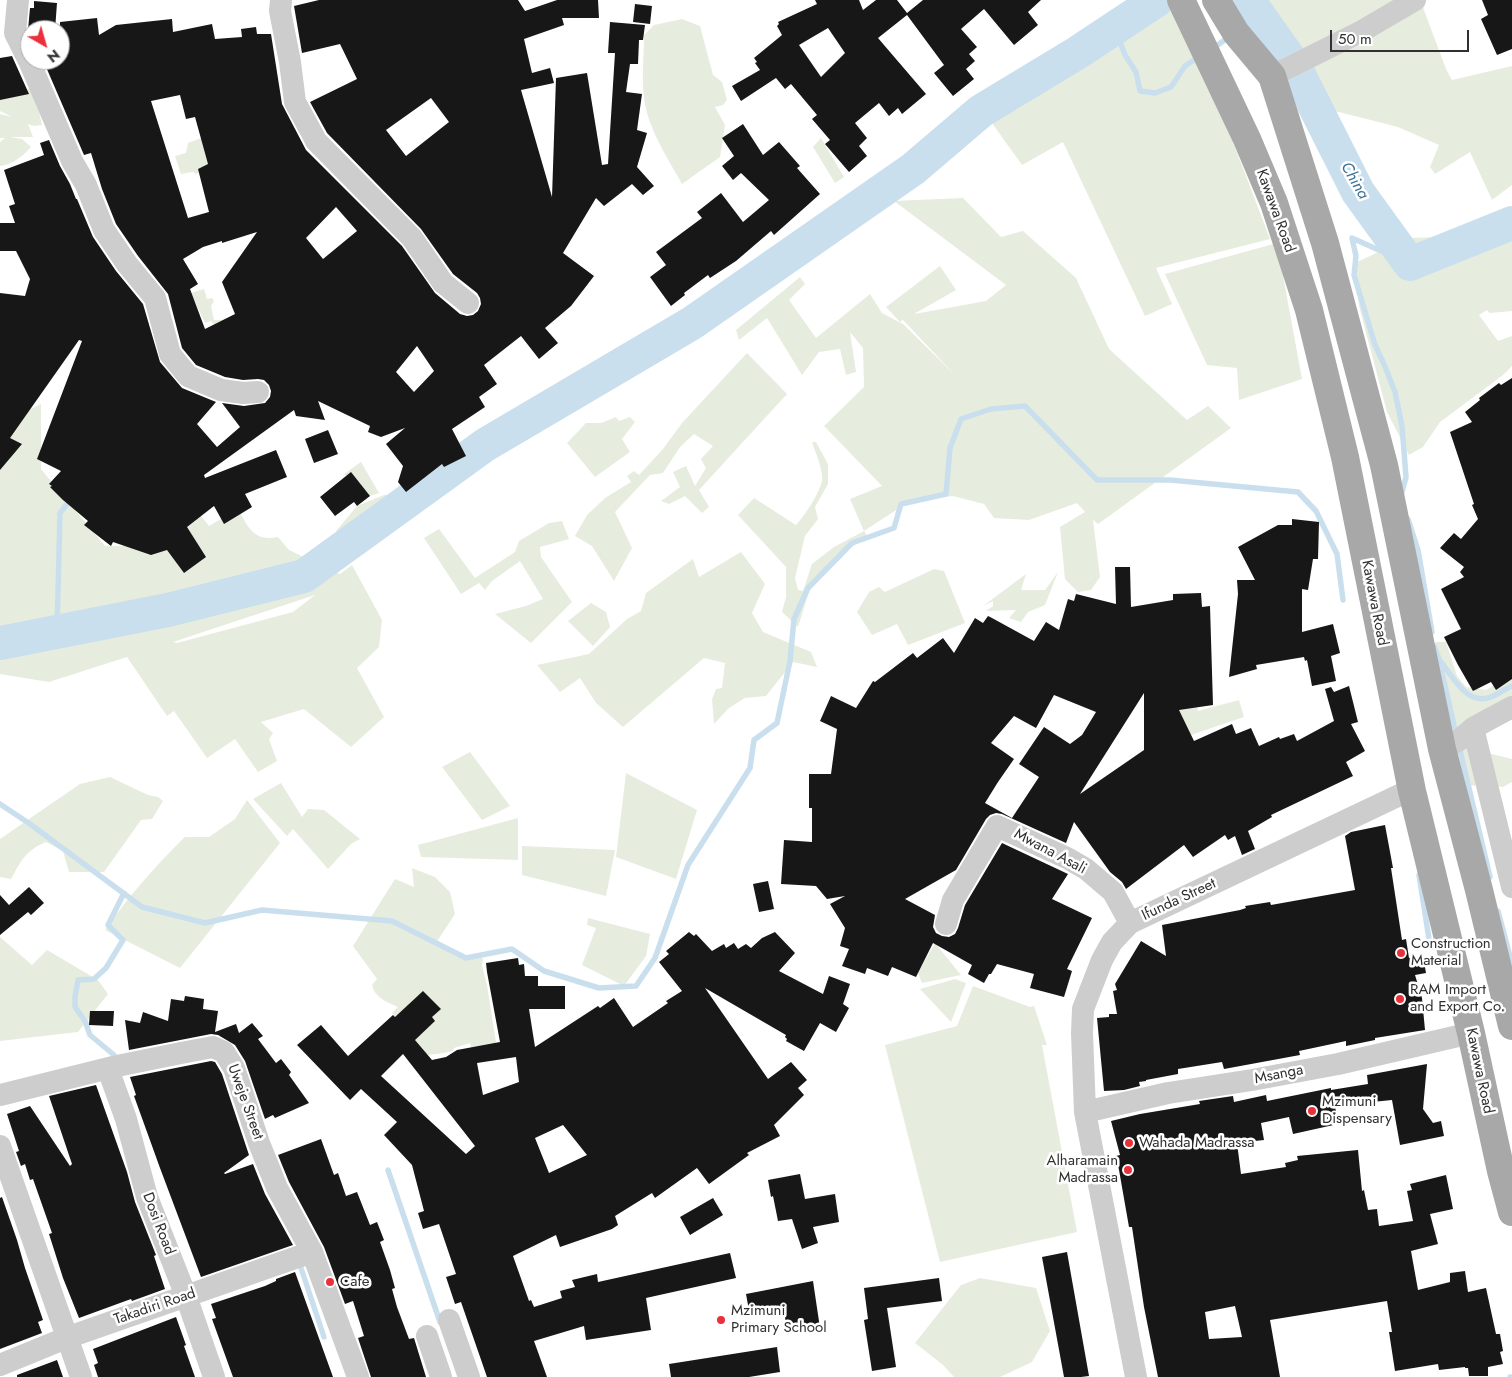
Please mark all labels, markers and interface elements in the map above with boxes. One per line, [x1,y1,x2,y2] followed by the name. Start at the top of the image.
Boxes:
[20,20,70,70] north arrow
[1332,20,1471,52] scale bar
[1338,28,1372,50] text: 50 m
[43,45,64,67] text: N
[1336,159,1372,203] water label: China
[1252,167,1298,255] street label: Kawawa Road
[1357,558,1391,648] street label: Kawawa Road
[1011,825,1089,879] street label: Mwana Asali
[1139,875,1219,925] street label: Ifunda Street
[1411,935,1491,970] place label: Construction Material
[1395,947,1407,959] marker: Construction Material
[1410,981,1505,1016] place label: RAM Import and Export Co.
[1394,993,1406,1005] marker: RAM Import and Export Co.
[1461,1026,1497,1116] street label: Kawawa Road
[1253,1061,1305,1089] street label: Msanga
[223,1062,267,1142] street label: Uweje Street
[1322,1093,1392,1128] place label: Mzimuni Dispensary
[1306,1105,1318,1117] marker: Mzimuni Dispensary
[1139,1134,1254,1152] place label: Wahada Madrassa
[1123,1137,1135,1149] marker: Wahada Madrassa
[1047,1152,1118,1187] place label: Alharamain Madrassa
[1122,1164,1134,1176] marker: Alharamain Madrassa
[138,1190,178,1258] street label: Dosi Road
[340,1273,370,1291] place label: Cafe
[324,1276,336,1288] marker: Cafe
[112,1285,198,1329] street label: Takadiri Road
[731,1302,827,1337] place label: Mzimuni Primary School
[715,1314,727,1326] marker: Mzimuni Primary School

